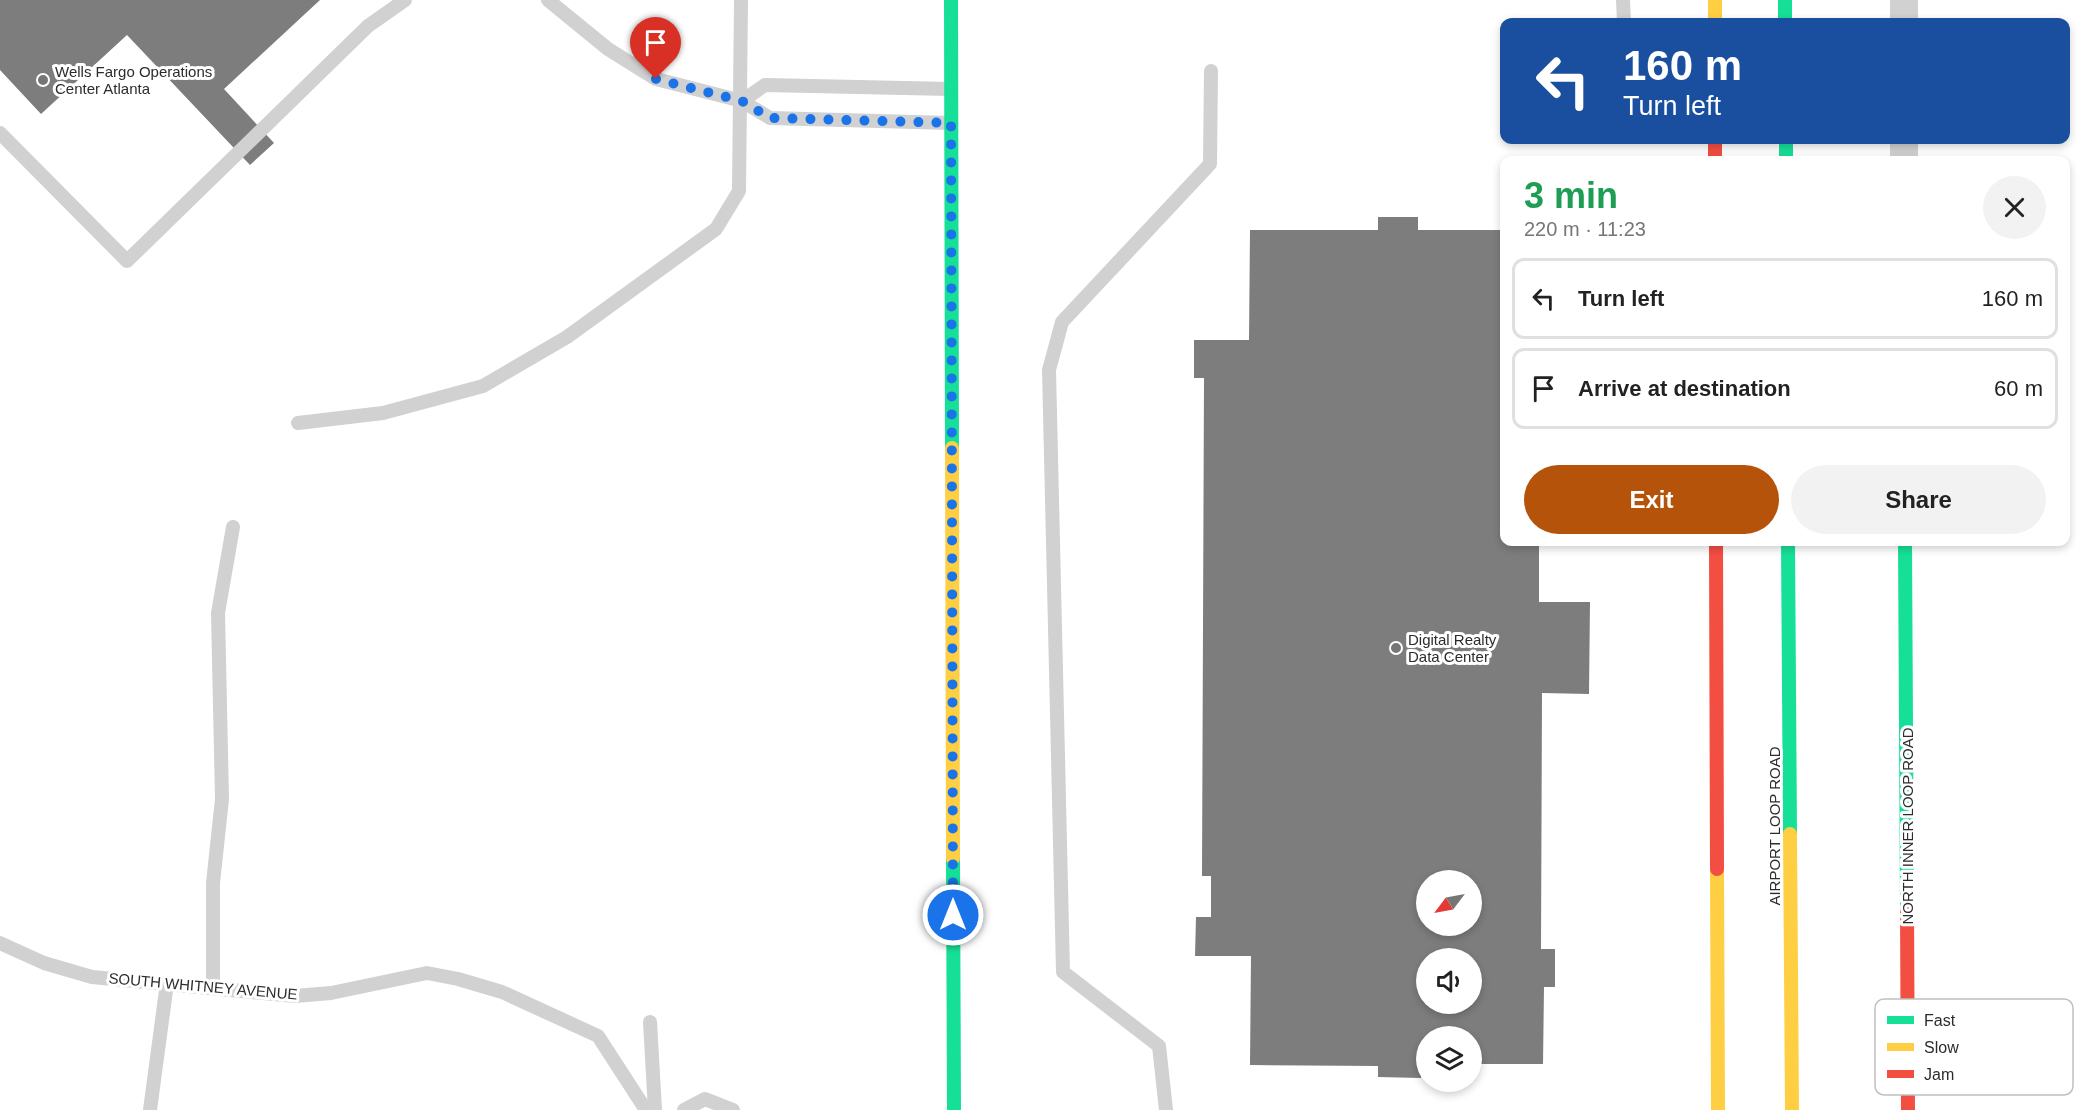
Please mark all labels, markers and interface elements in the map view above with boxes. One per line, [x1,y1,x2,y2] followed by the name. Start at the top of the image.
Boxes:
[630,17,681,79] pin
[639,26,672,59] icon: arrive
[1524,42,1602,120] icon: left
[1623,42,1742,89] text: 160 m
[55,63,212,97] place label: Wells Fargo Operations Center Atlanta
[36,73,50,87] marker: Wells Fargo Operations Center Atlanta
[1623,91,1721,121] text: Turn left
[1524,175,1618,216] text: 3 min
[1983,176,2046,239] button: close
[1524,218,1646,240] text: 220 m · 11:23
[1527,282,1560,315] icon: left
[1578,286,1664,311] text: Turn left
[1982,286,2043,311] text: 160 m
[1527,372,1560,405] icon: arrive
[1578,376,1791,401] text: Arrive at destination
[1994,376,2043,401] text: 60 m
[1524,465,1779,534] button: Exit
[1791,465,2046,534] button: Share
[1408,631,1497,665] place label: Digital Realty Data Center
[1389,641,1403,655] marker: Digital Realty Data Center
[1899,727,1916,924] street label: NORTH INNER LOOP ROAD
[1766,746,1783,906] street label: AIRPORT LOOP ROAD
[1416,870,1482,936] north arrow
[1416,870,1482,1092] map controls
[921,883,985,947] position arrow
[1416,948,1482,1014] button: sound
[108,969,298,1003] street label: SOUTH WHITNEY AVENUE
[1875,999,2073,1095] legend
[1924,1012,1956,1029] text: Fast
[1416,1026,1482,1092] button: layers
[1924,1039,1959,1056] text: Slow
[1924,1066,1954,1083] text: Jam

